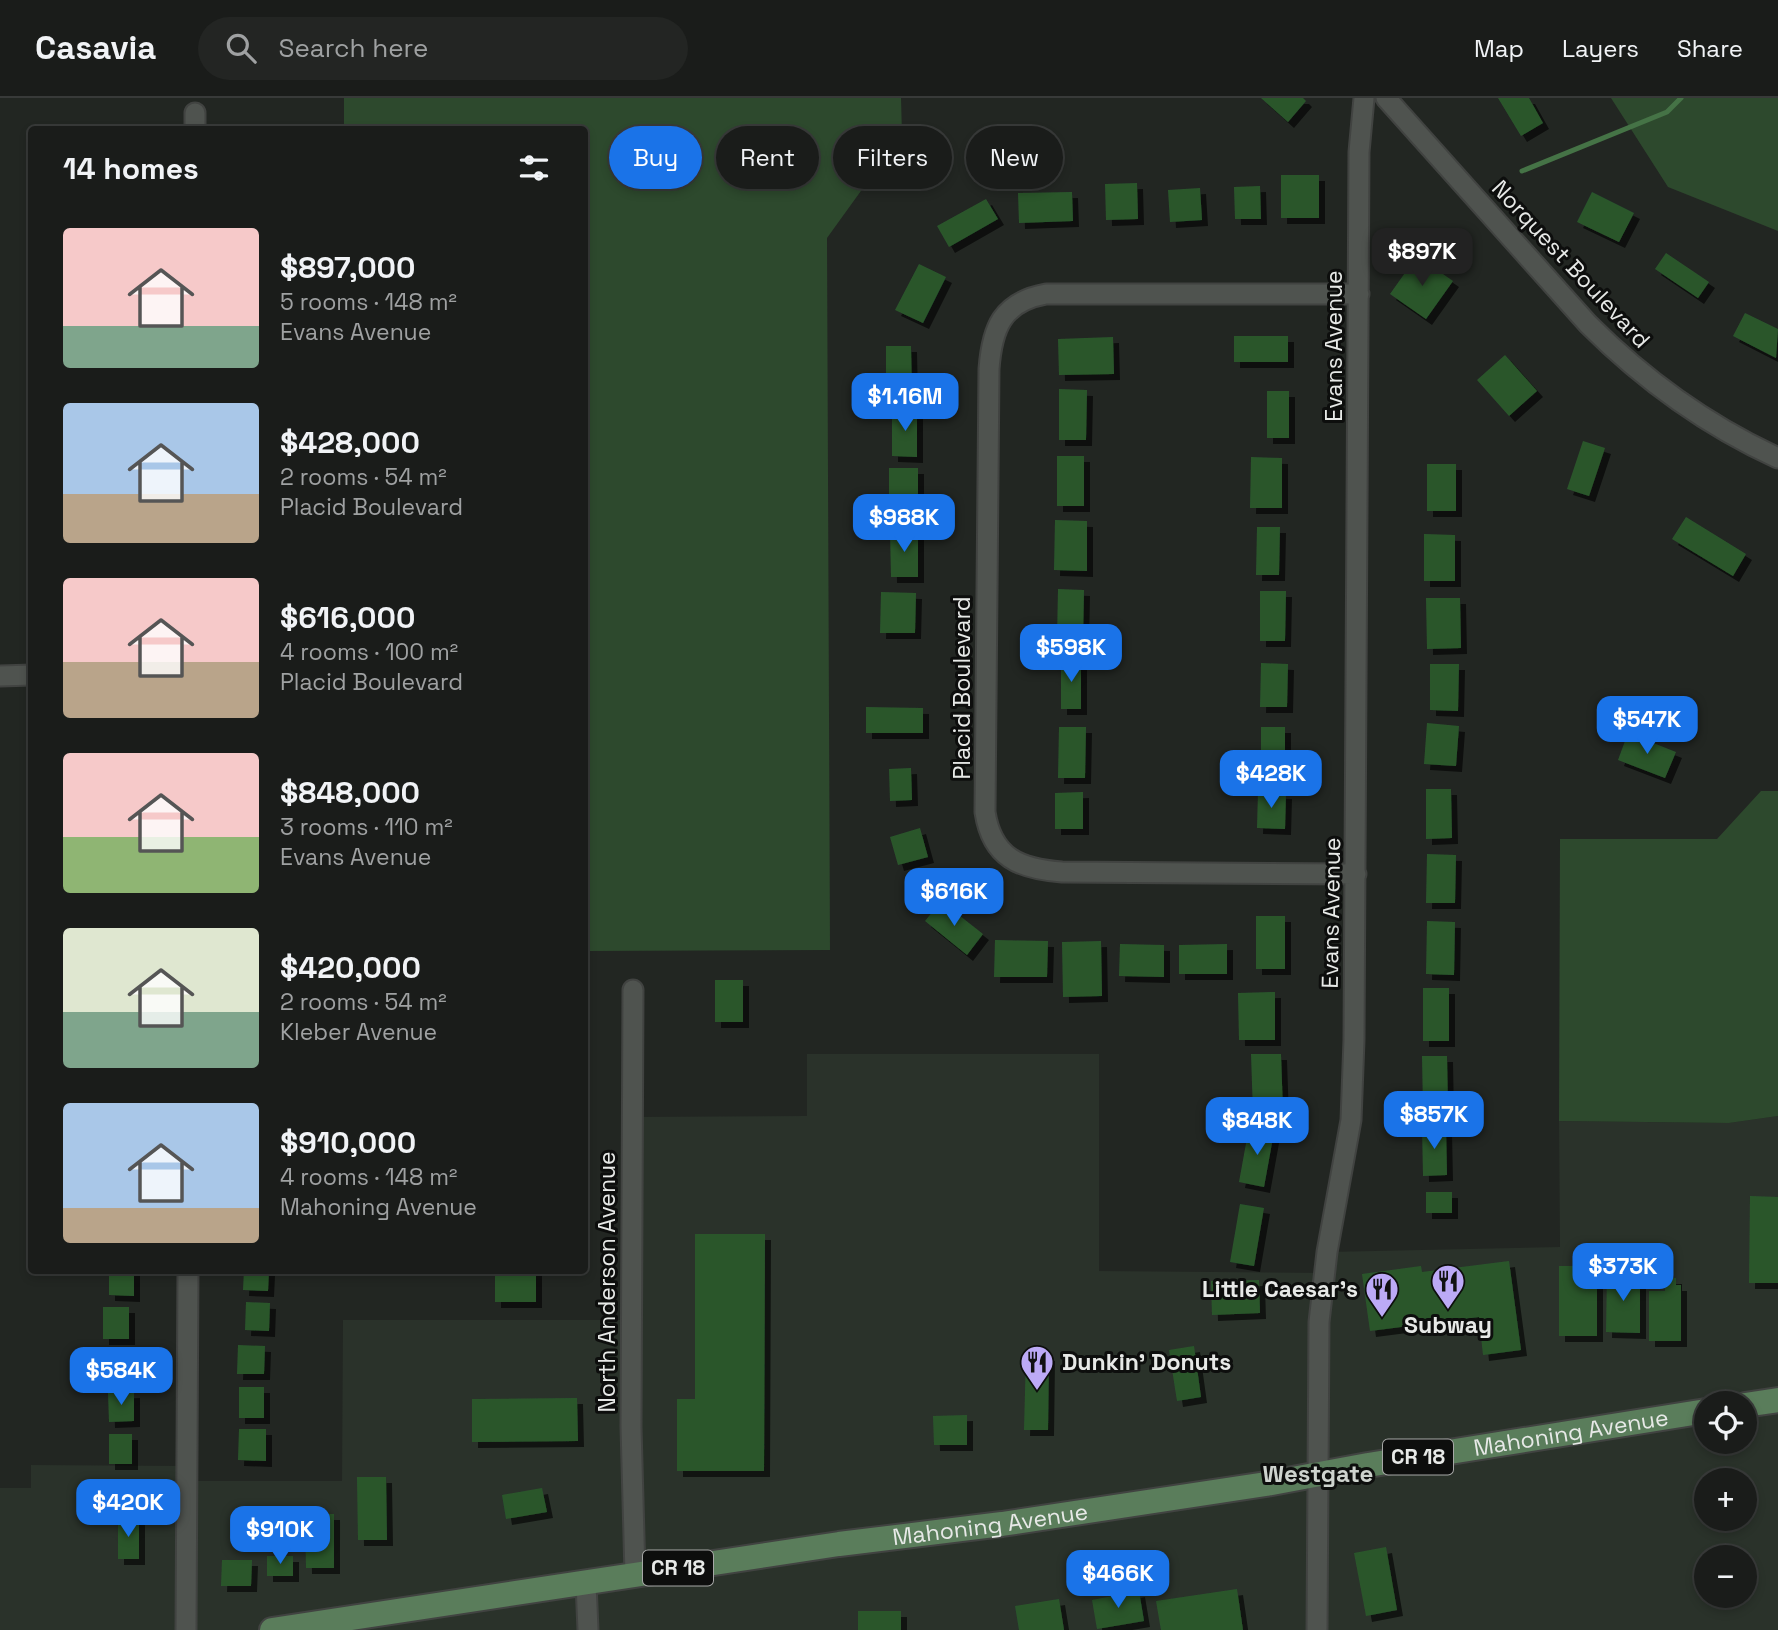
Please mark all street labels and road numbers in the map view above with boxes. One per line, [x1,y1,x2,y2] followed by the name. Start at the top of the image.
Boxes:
[1485,174,1657,354] street label: Norquest Boulevard
[1319,270,1349,422] street label: Evans Avenue
[947,596,977,780] street label: Placid Boulevard
[1315,837,1347,989] street label: Evans Avenue
[592,1151,622,1413] street label: North Anderson Avenue
[1471,1402,1671,1463] street label: Mahoning Avenue
[1383,1440,1453,1474] road number: CR 18
[891,1496,1090,1552] street label: Mahoning Avenue
[643,1550,713,1586] road number: CR 18

